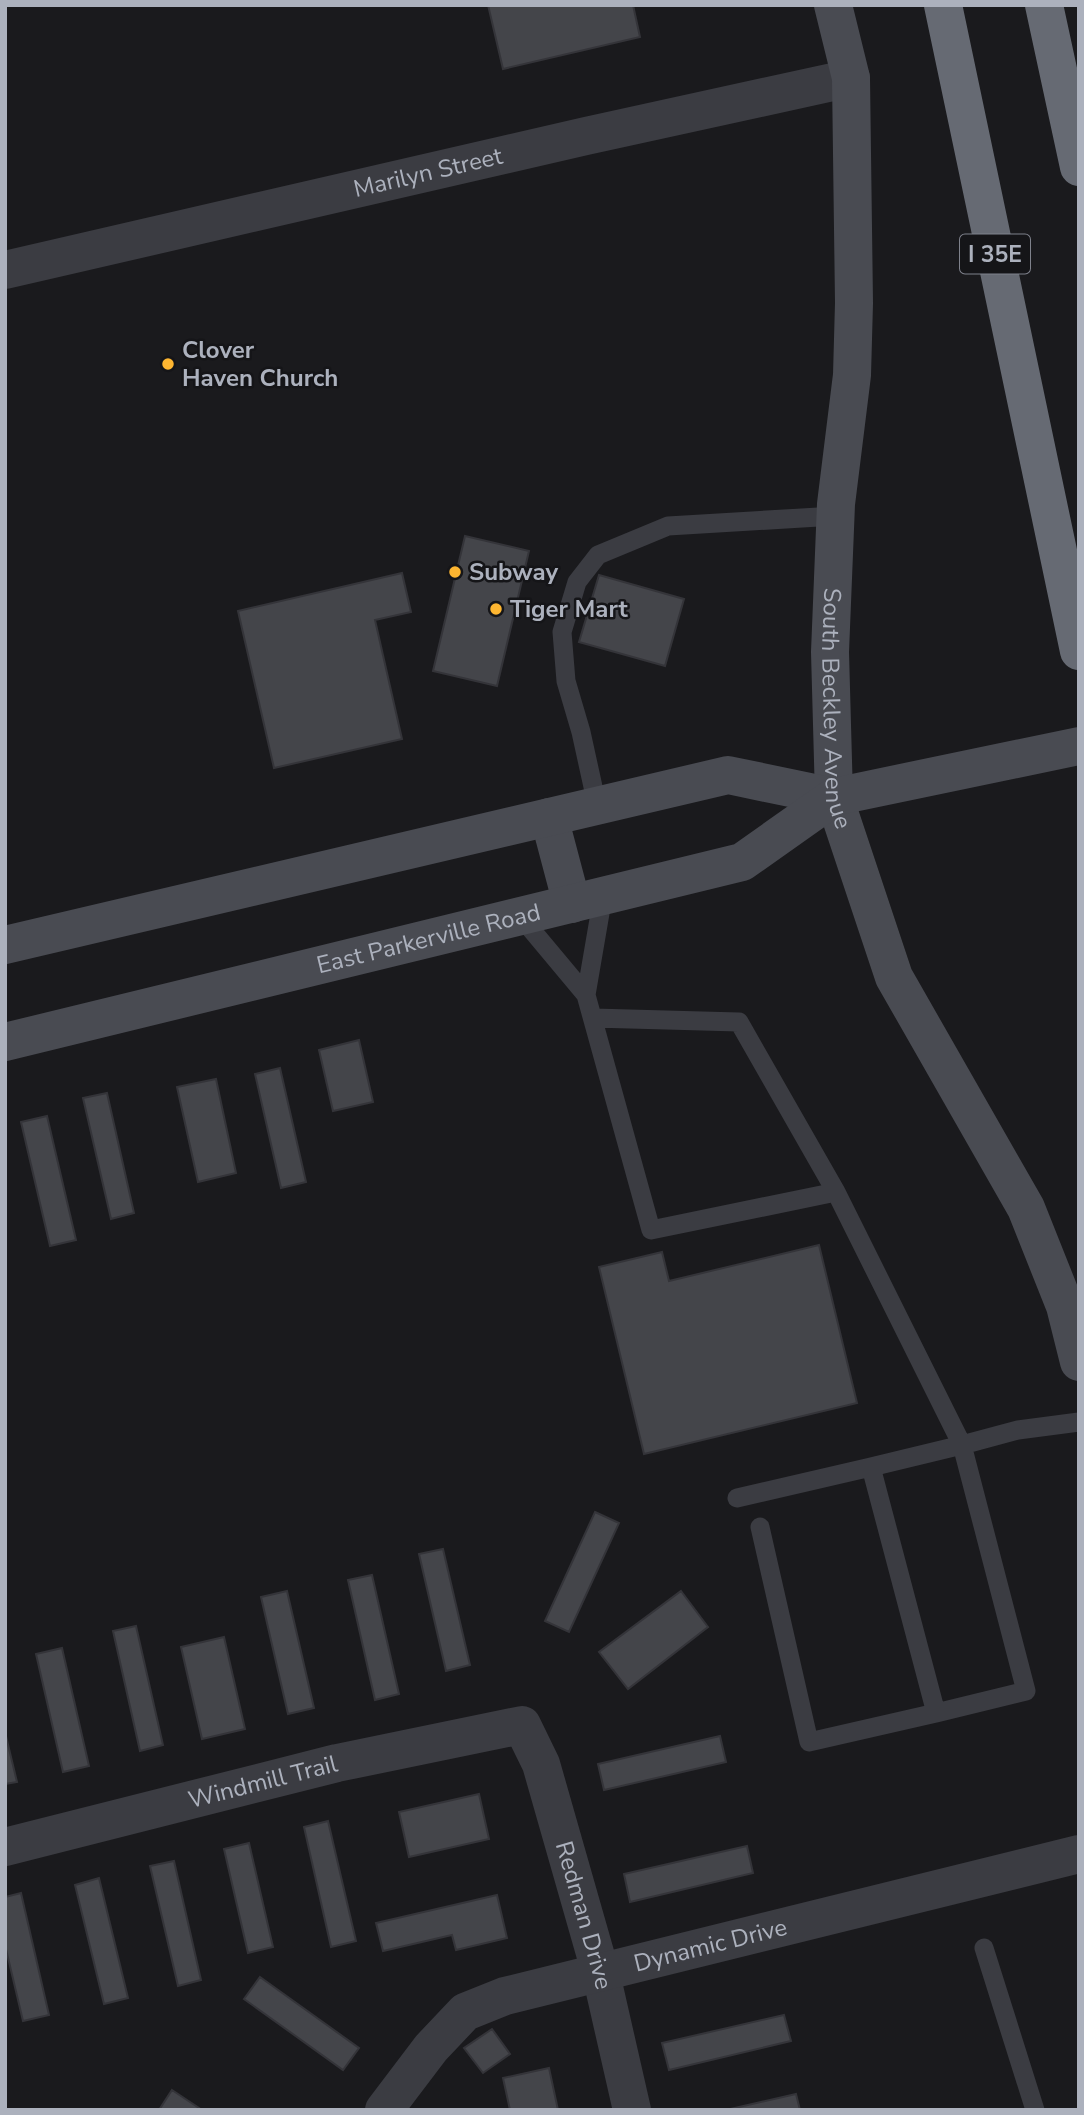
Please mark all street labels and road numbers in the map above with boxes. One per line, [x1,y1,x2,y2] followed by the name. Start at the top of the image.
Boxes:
[350,140,506,205] street label: Marilyn Street
[960,234,1030,274] road number: I 35E
[814,587,859,833] street label: South Beckley Avenue
[313,896,544,981] street label: East Parkerville Road
[185,1748,341,1816] street label: Windmill Trail
[548,1837,620,1992] street label: Redman Drive
[630,1911,790,1980] street label: Dynamic Drive

